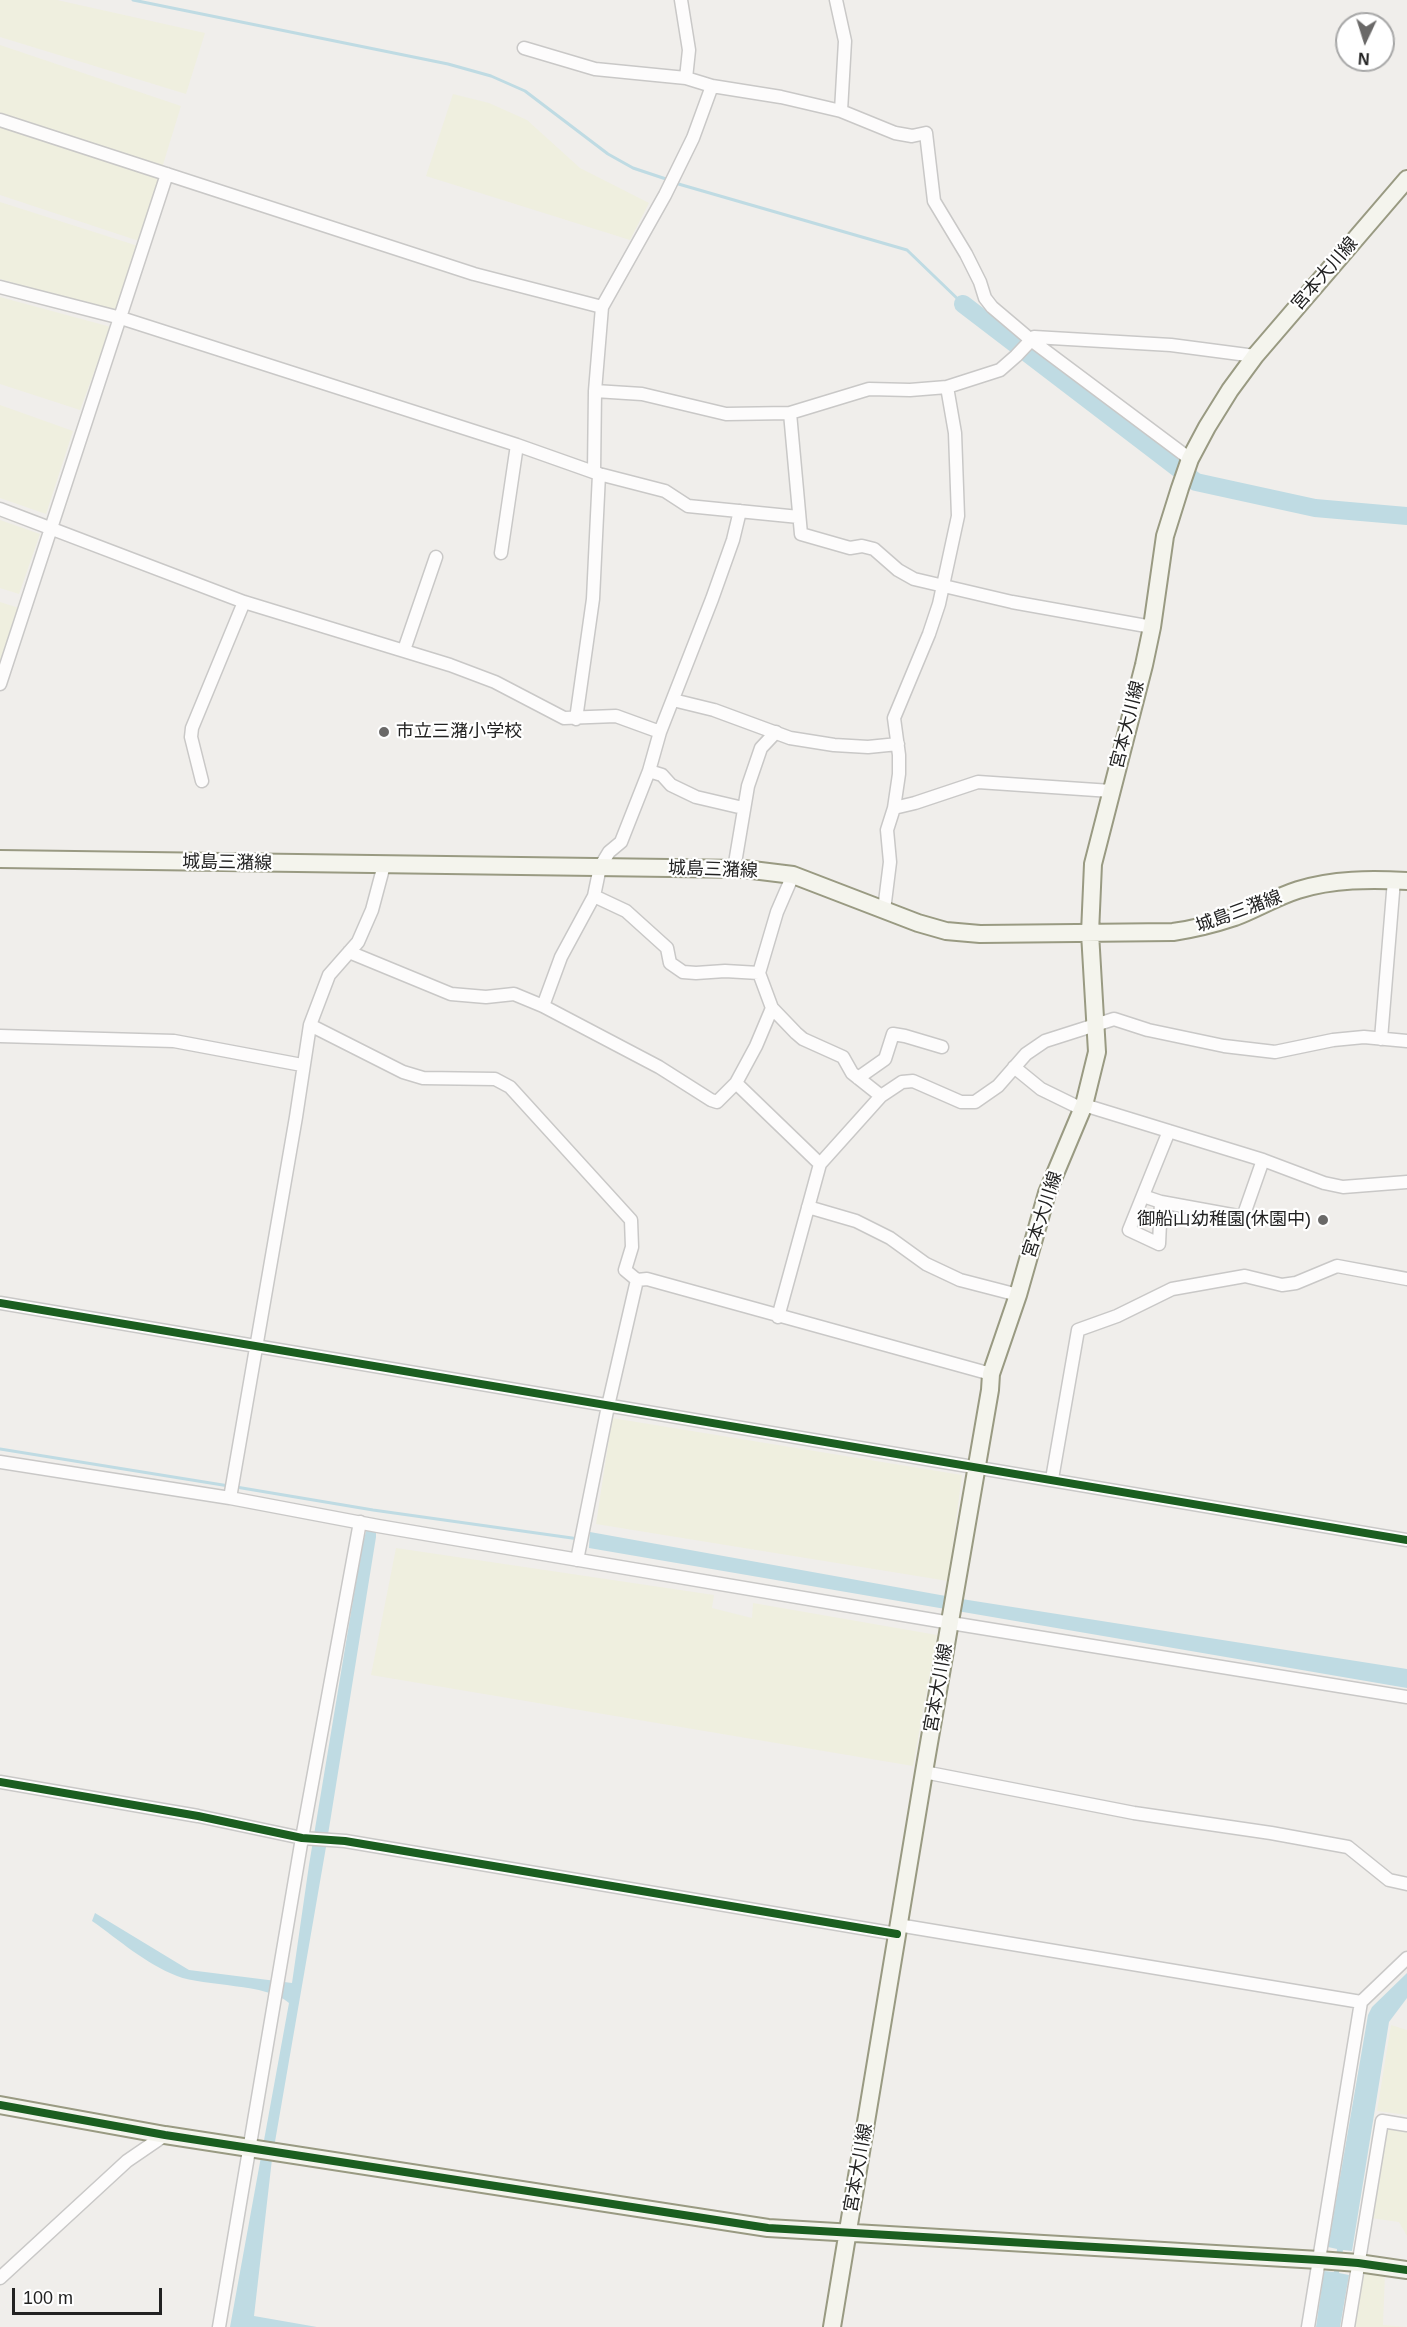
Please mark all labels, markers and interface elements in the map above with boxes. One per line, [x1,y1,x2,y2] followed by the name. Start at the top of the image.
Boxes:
[1335,12,1395,72] north arrow
[1357,50,1370,67] text: N
[1287,233,1363,315] street label: 宮本大川線
[1107,679,1149,771] street label: 宮本大川線
[396,721,522,743] place label: 市立三潴小学校
[377,725,391,739] marker: 市立三潴小学校
[182,851,272,875] street label: 城島三潴線
[668,858,758,882] street label: 城島三潴線
[1193,886,1285,938] street label: 城島三潴線
[1019,1169,1067,1261] street label: 宮本大川線
[1137,1209,1311,1231] place label: 御船山幼稚園(休園中)
[1316,1213,1330,1227] marker: 御船山幼稚園(休園中)
[921,1642,957,1734] street label: 宮本大川線
[841,2122,877,2214] street label: 宮本大川線
[15,2276,165,2314] scale bar
[23,2288,73,2308] text: 100 m

